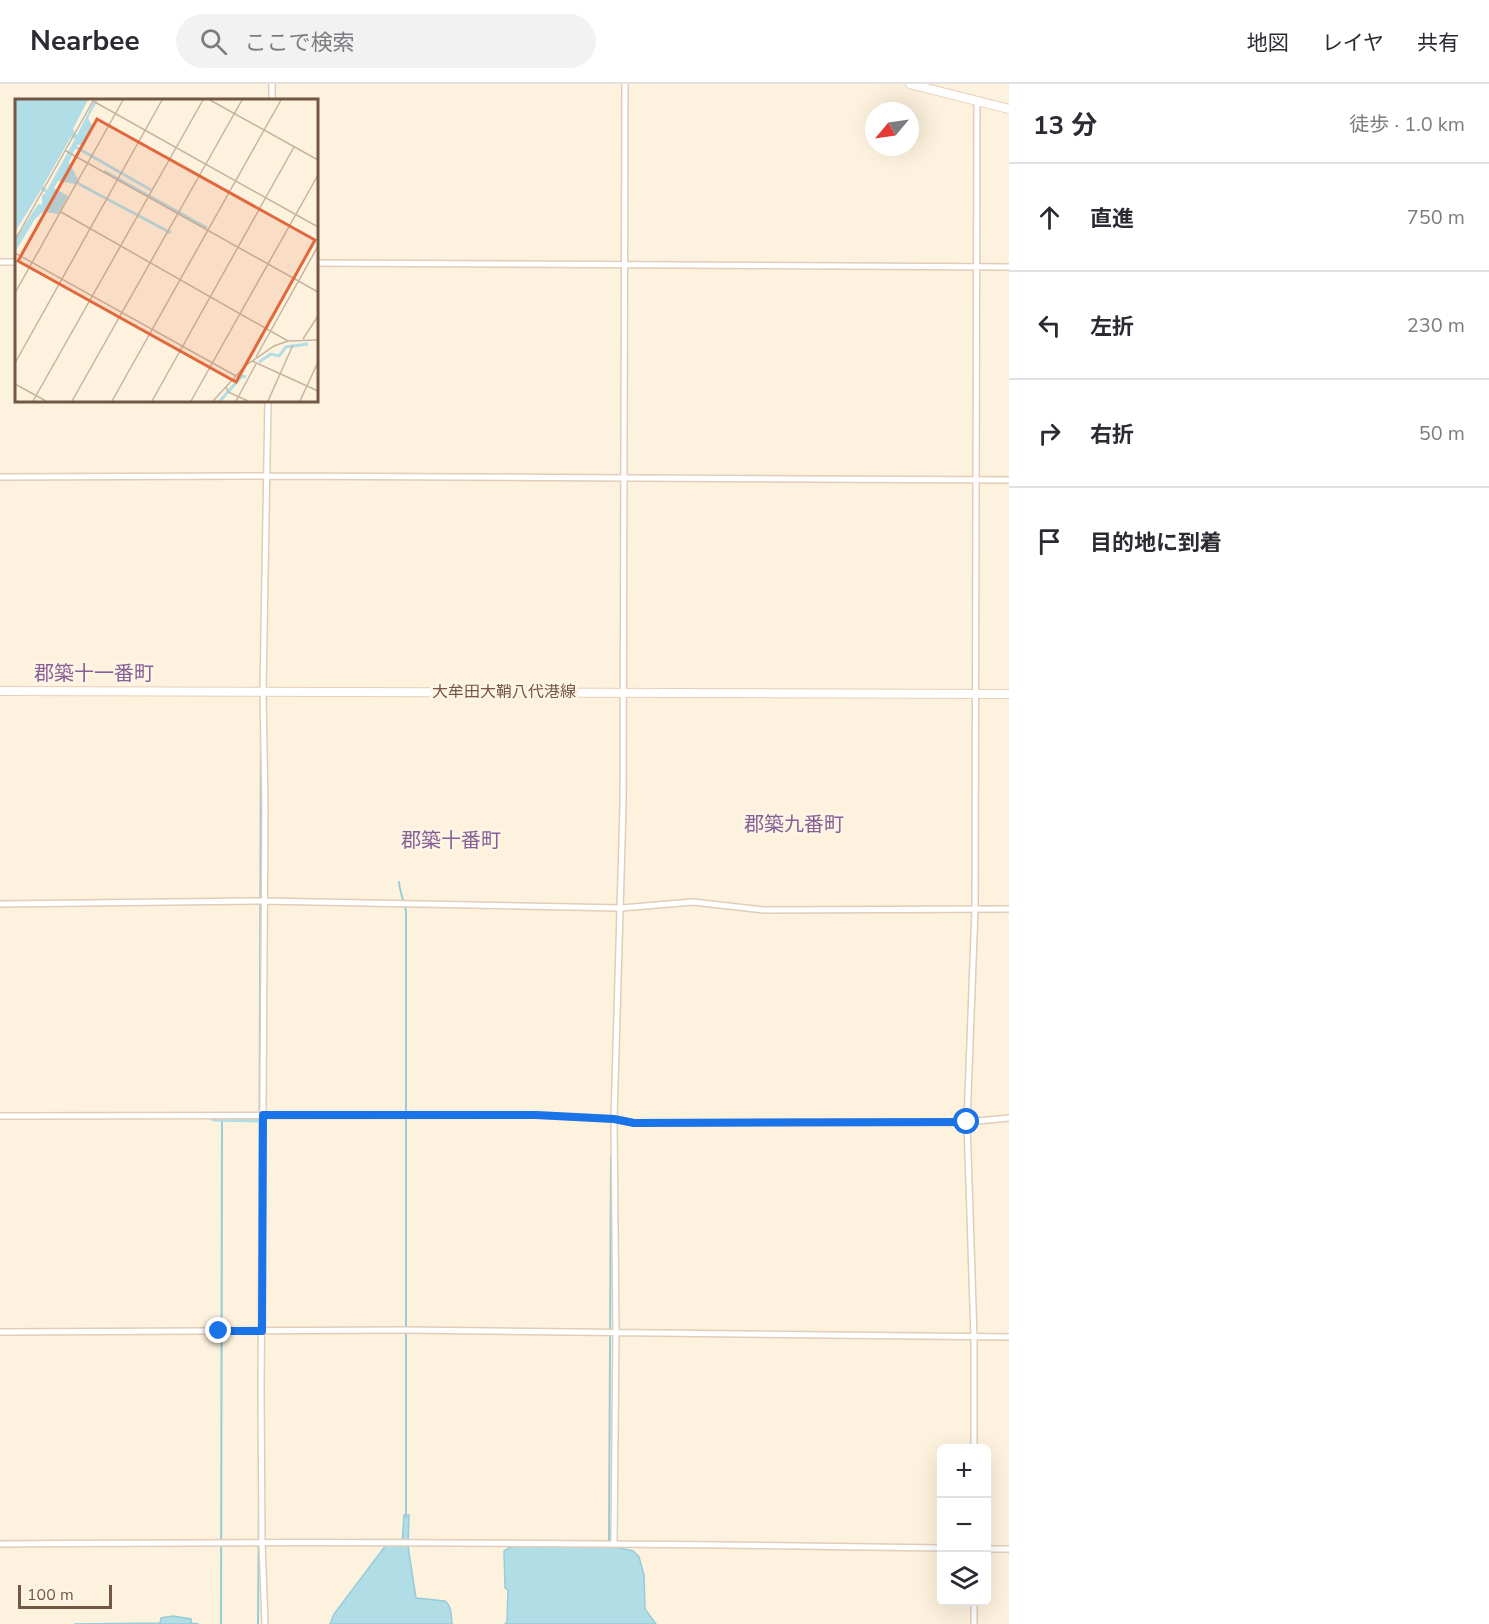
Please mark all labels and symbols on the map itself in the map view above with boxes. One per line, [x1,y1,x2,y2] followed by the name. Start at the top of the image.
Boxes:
[15,99,318,402] inset map
[865,102,919,156] north arrow
[34,660,154,687] district label: 郡築十一番町
[432,681,576,703] street label: 大牟田大鞘八代港線
[744,811,844,838] district label: 郡築九番町
[401,827,501,854] district label: 郡築十番町
[953,1108,979,1134] route start
[205,1317,231,1343] route end
[18,1582,112,1610] scale bar

